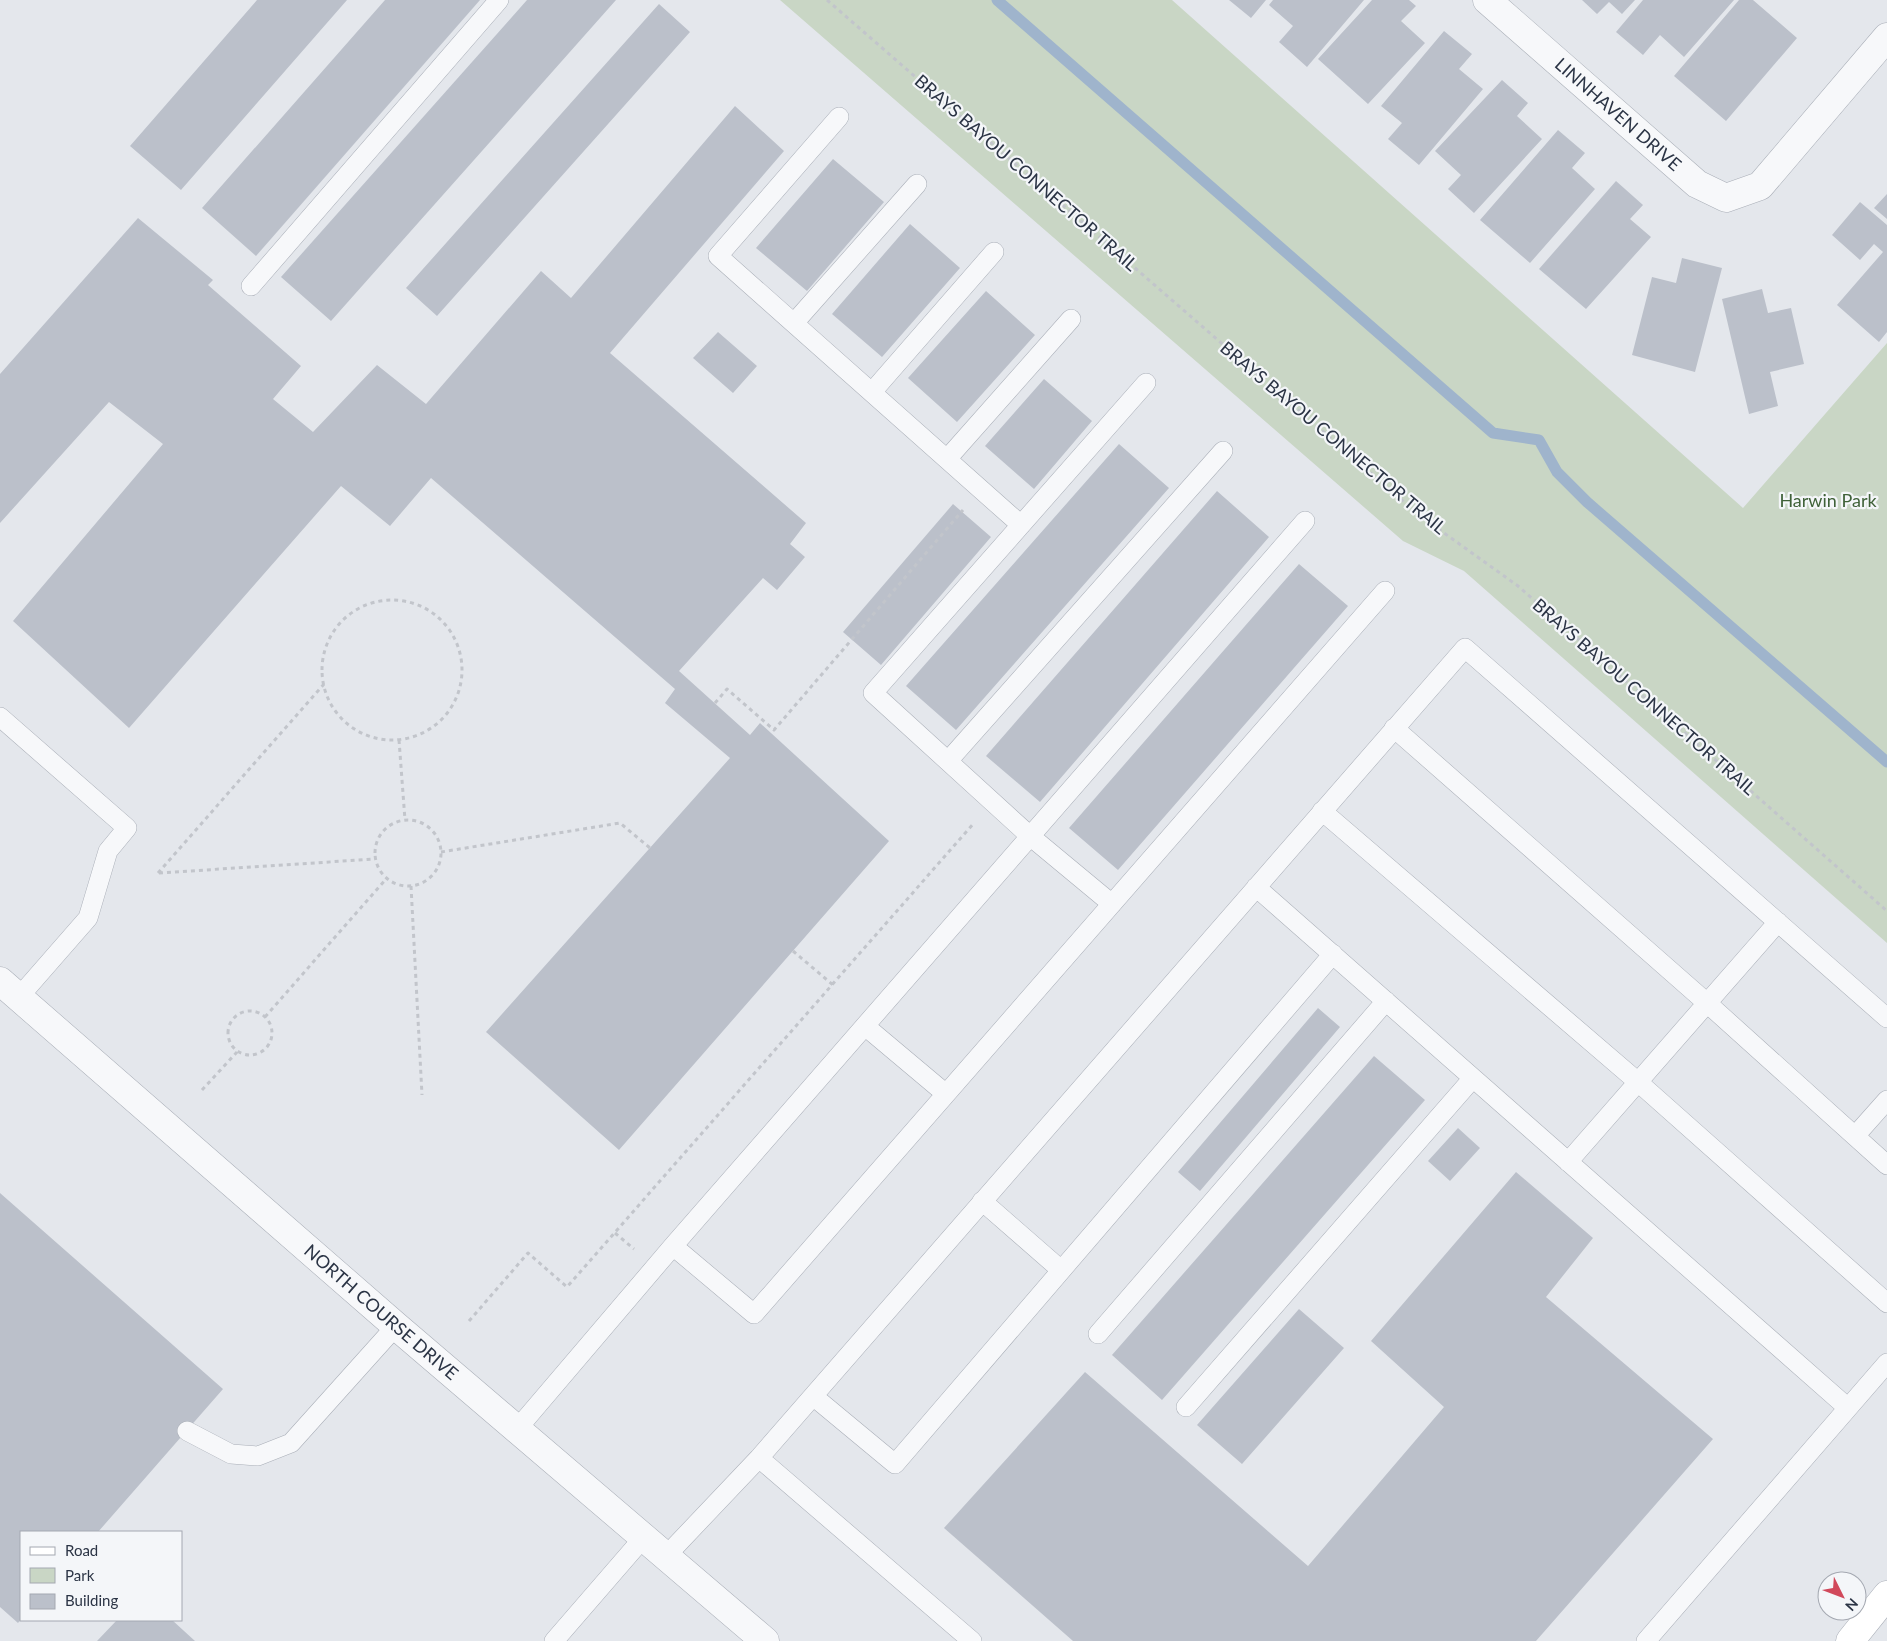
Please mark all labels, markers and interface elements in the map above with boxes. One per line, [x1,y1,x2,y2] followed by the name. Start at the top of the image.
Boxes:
[1551,53,1686,175] street label: LINNHAVEN DRIVE
[911,69,1143,275] street label: BRAYS BAYOU CONNECTOR TRAIL
[1216,336,1451,538] street label: BRAYS BAYOU CONNECTOR TRAIL
[1779,489,1877,511] park label: Harwin Park
[1529,593,1761,799] street label: BRAYS BAYOU CONNECTOR TRAIL
[300,1239,463,1384] street label: NORTH COURSE DRIVE
[20,1531,182,1621] legend
[65,1541,98,1559] text: Road
[65,1566,95,1584] text: Park
[1817,1571,1867,1621] north arrow
[65,1591,118,1609] text: Building
[1842,1595,1862,1615] text: N

